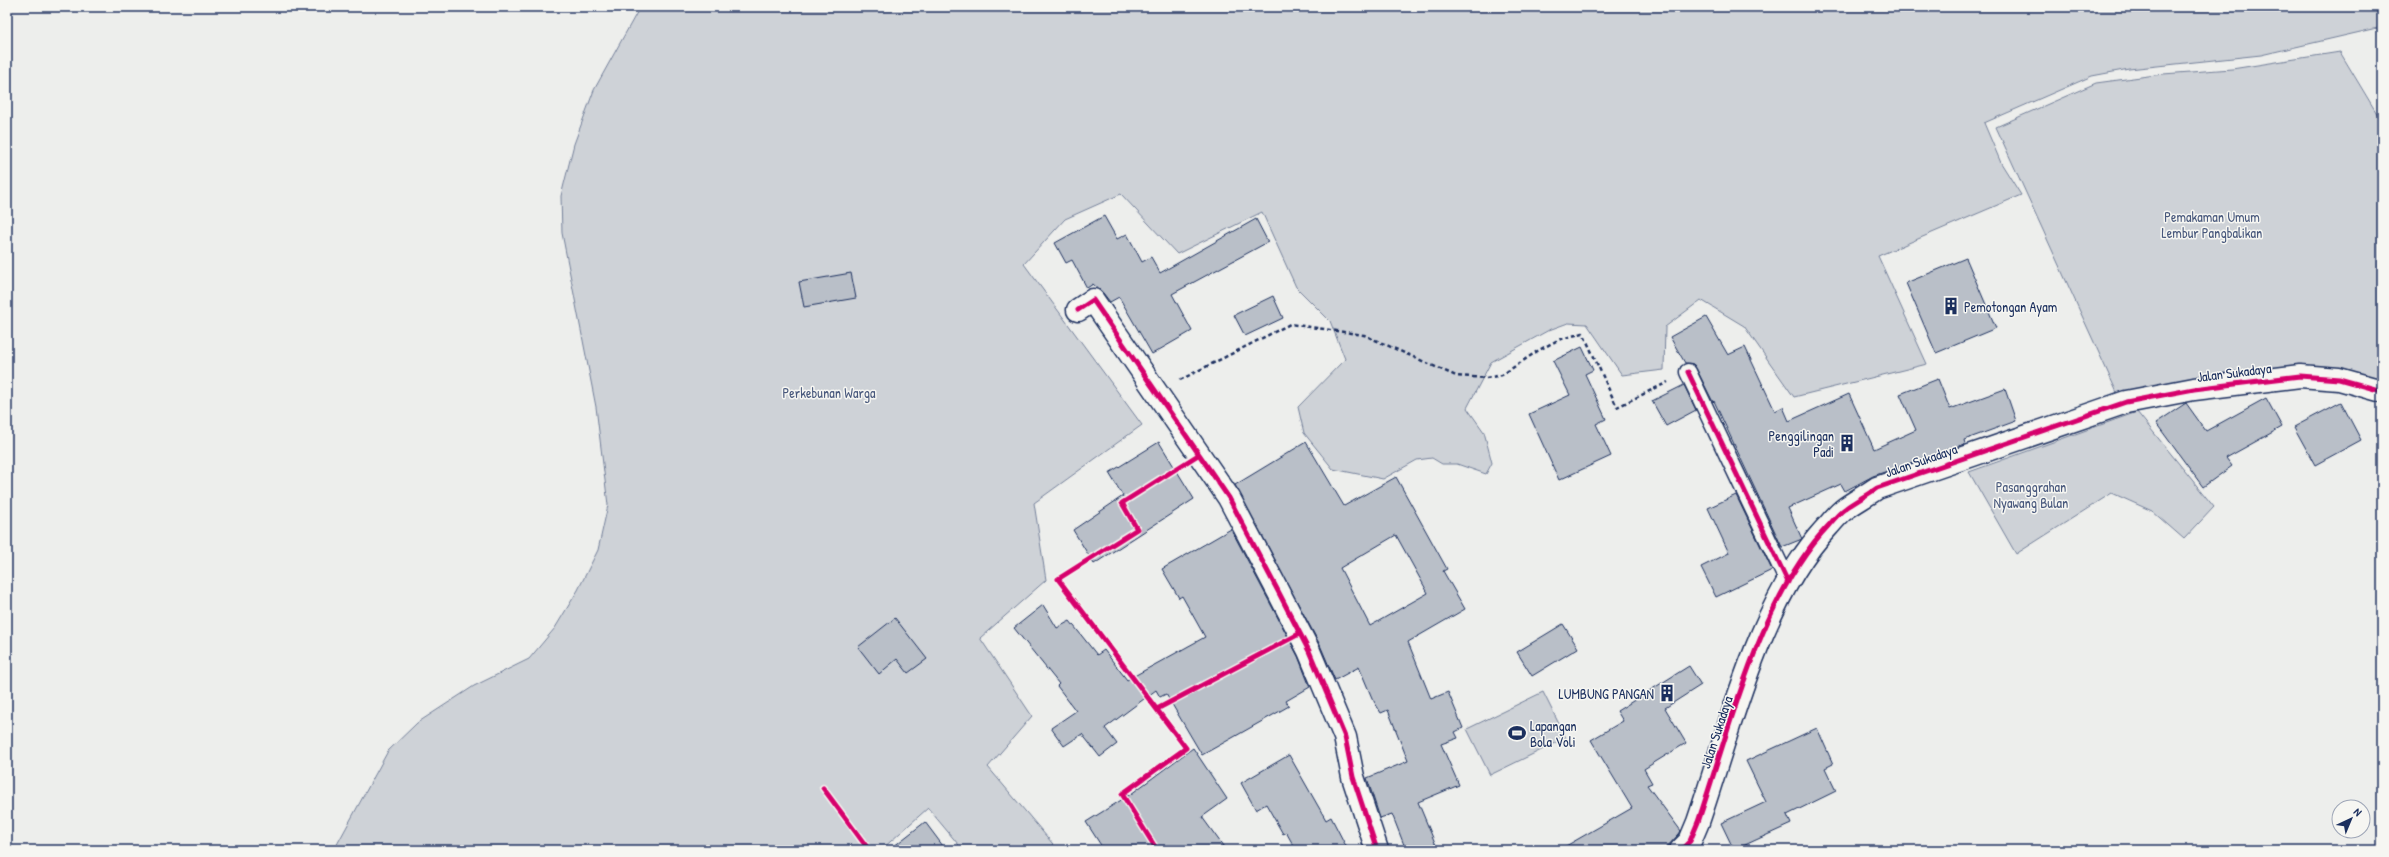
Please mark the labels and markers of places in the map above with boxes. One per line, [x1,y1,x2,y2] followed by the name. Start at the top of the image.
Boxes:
[1941,296,1961,316] building icon: Pemotongan Ayam
[1964,297,2057,317] place label: Pemotongan Ayam
[1769,426,1834,461] place label: Penggilingan Padi
[1837,433,1857,453] building icon: Penggilingan Padi
[1657,683,1677,703] building icon: LUMBUNG PANGAN
[1559,684,1654,703] place label: LUMBUNG PANGAN
[1530,716,1577,751] place label: Lapangan Bola Voli
[1507,723,1527,743] sports icon: Lapangan Bola Voli

